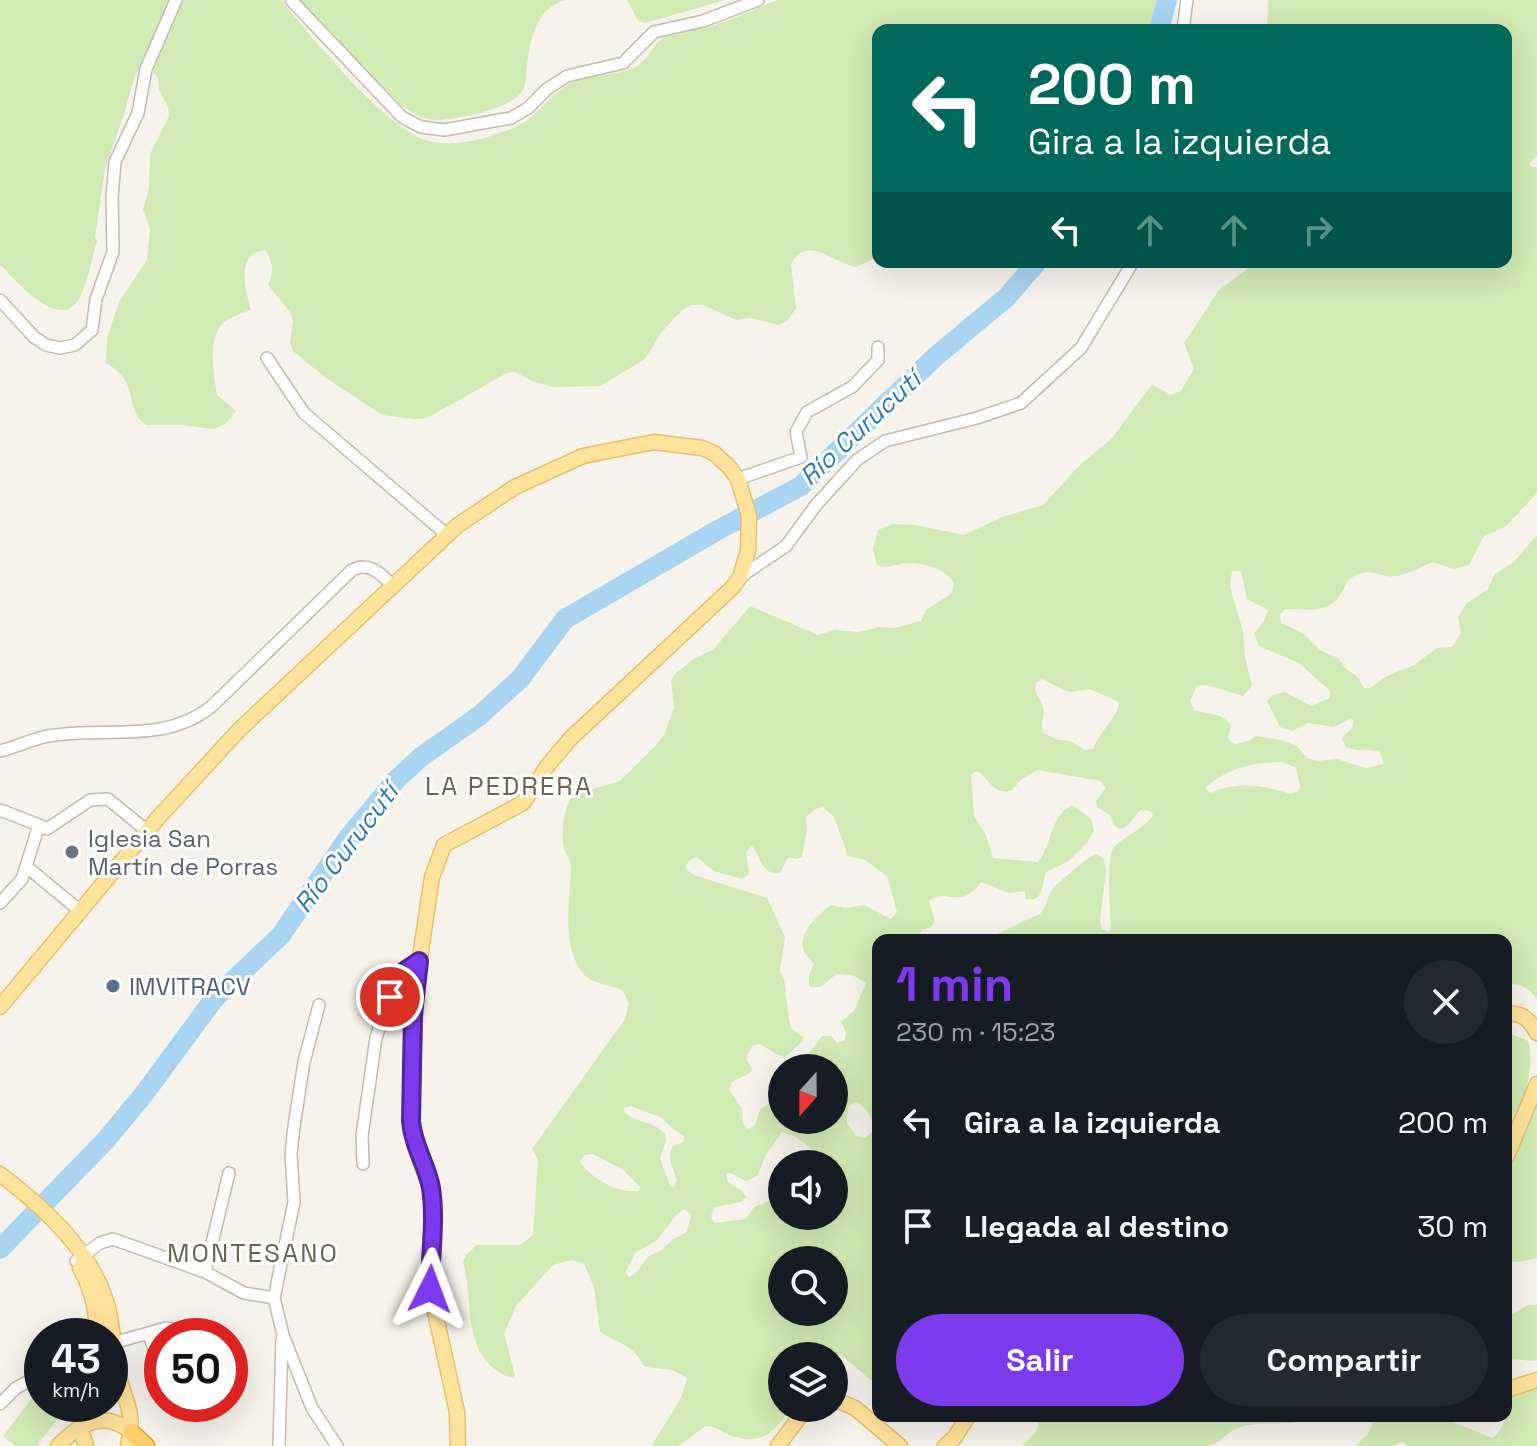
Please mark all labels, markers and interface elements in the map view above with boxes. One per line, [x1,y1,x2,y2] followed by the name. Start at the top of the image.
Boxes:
[1028,49,1196,120] text: 200 m
[896,56,1000,160] icon: left
[1028,119,1331,165] text: Gira a la izquierda
[1044,208,1088,252] icon: left
[1128,208,1172,252] icon: ahead
[1212,208,1256,252] icon: ahead
[1296,208,1340,252] icon: right
[792,360,931,493] water label: Río Curucutí
[425,769,593,803] district label: LA PEDRERA
[286,773,409,920] water label: Río Curucutí
[88,823,278,882] place label: Iglesia San Martín de Porras
[63,843,81,861] marker: Iglesia San Martín de Porras
[896,954,1013,1015] text: 1 min
[1404,960,1488,1044] button: close
[356,963,424,1031] pin
[129,971,251,1002] place label: IMVITRACV
[368,975,412,1019] icon: arrive
[104,977,122,995] marker: IMVITRACV
[896,1015,1056,1049] text: 230 m · 15:23
[768,1054,848,1134] north arrow
[768,1054,848,1422] map controls
[896,1100,940,1144] icon: left
[964,1103,1220,1142] text: Gira a la izquierda
[1398,1103,1488,1142] text: 200 m
[768,1150,848,1230] button: sound
[896,1204,940,1248] icon: arrive
[964,1207,1229,1246] text: Llegada al destino
[1417,1207,1488,1246] text: 30 m
[167,1236,339,1270] district label: MONTESANO
[768,1246,848,1326] button: search
[388,1247,472,1331] position arrow
[896,1314,1184,1406] button: Salir
[1200,1314,1488,1406] button: Compartir
[144,1318,248,1422] speed limit sign: 50
[51,1334,101,1385] text: 43
[768,1342,848,1422] button: layers
[52,1377,100,1403] text: km/h

